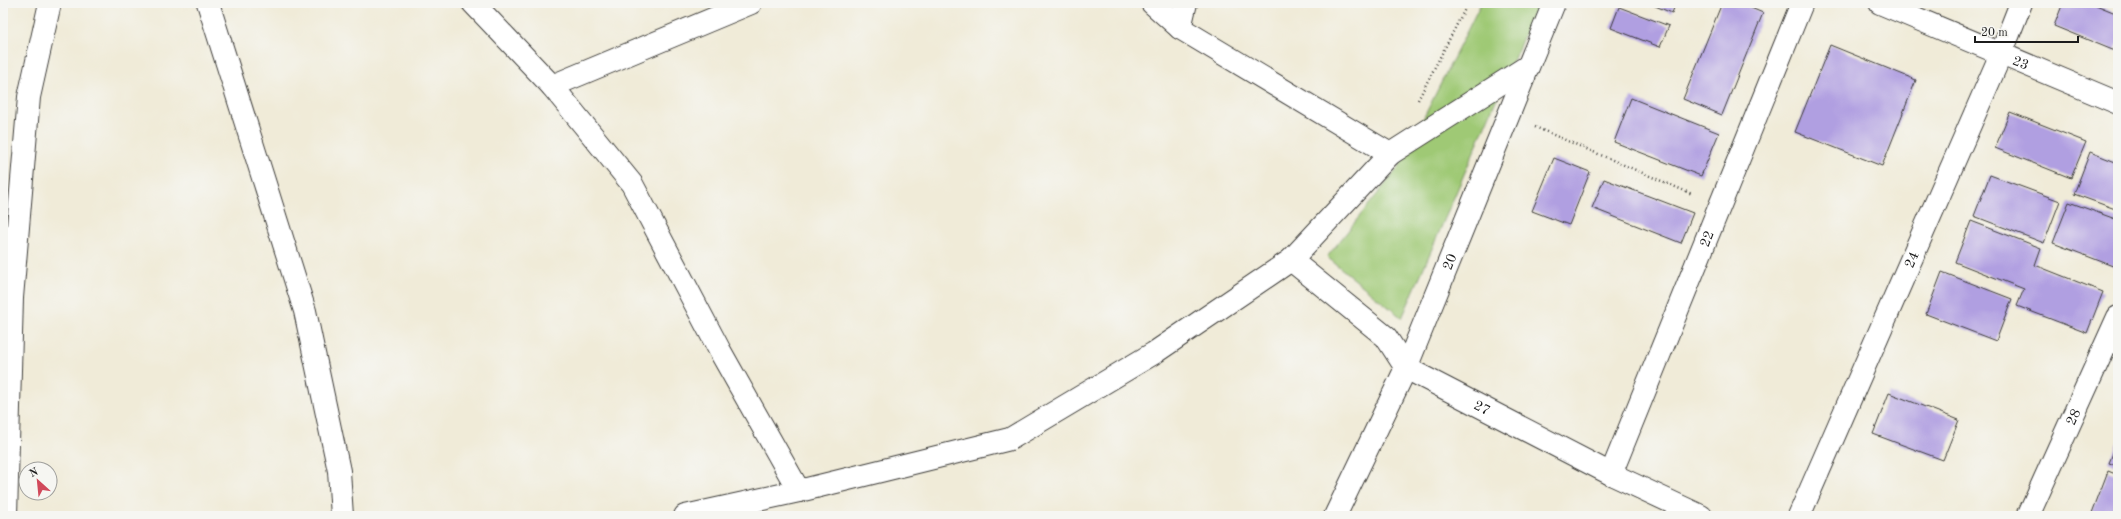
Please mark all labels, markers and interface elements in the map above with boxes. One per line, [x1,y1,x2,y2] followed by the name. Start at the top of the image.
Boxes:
[1975,18,2078,44] scale bar
[1981,27,2008,39] text: 20 m
[2010,54,2031,73] street label: 23
[1698,229,1717,249] street label: 22
[1902,250,1922,270] street label: 24
[1441,252,1460,272] street label: 20
[1471,398,1492,418] street label: 27
[2064,407,2084,427] street label: 28
[18,461,58,501] north arrow
[28,466,41,480] text: N

